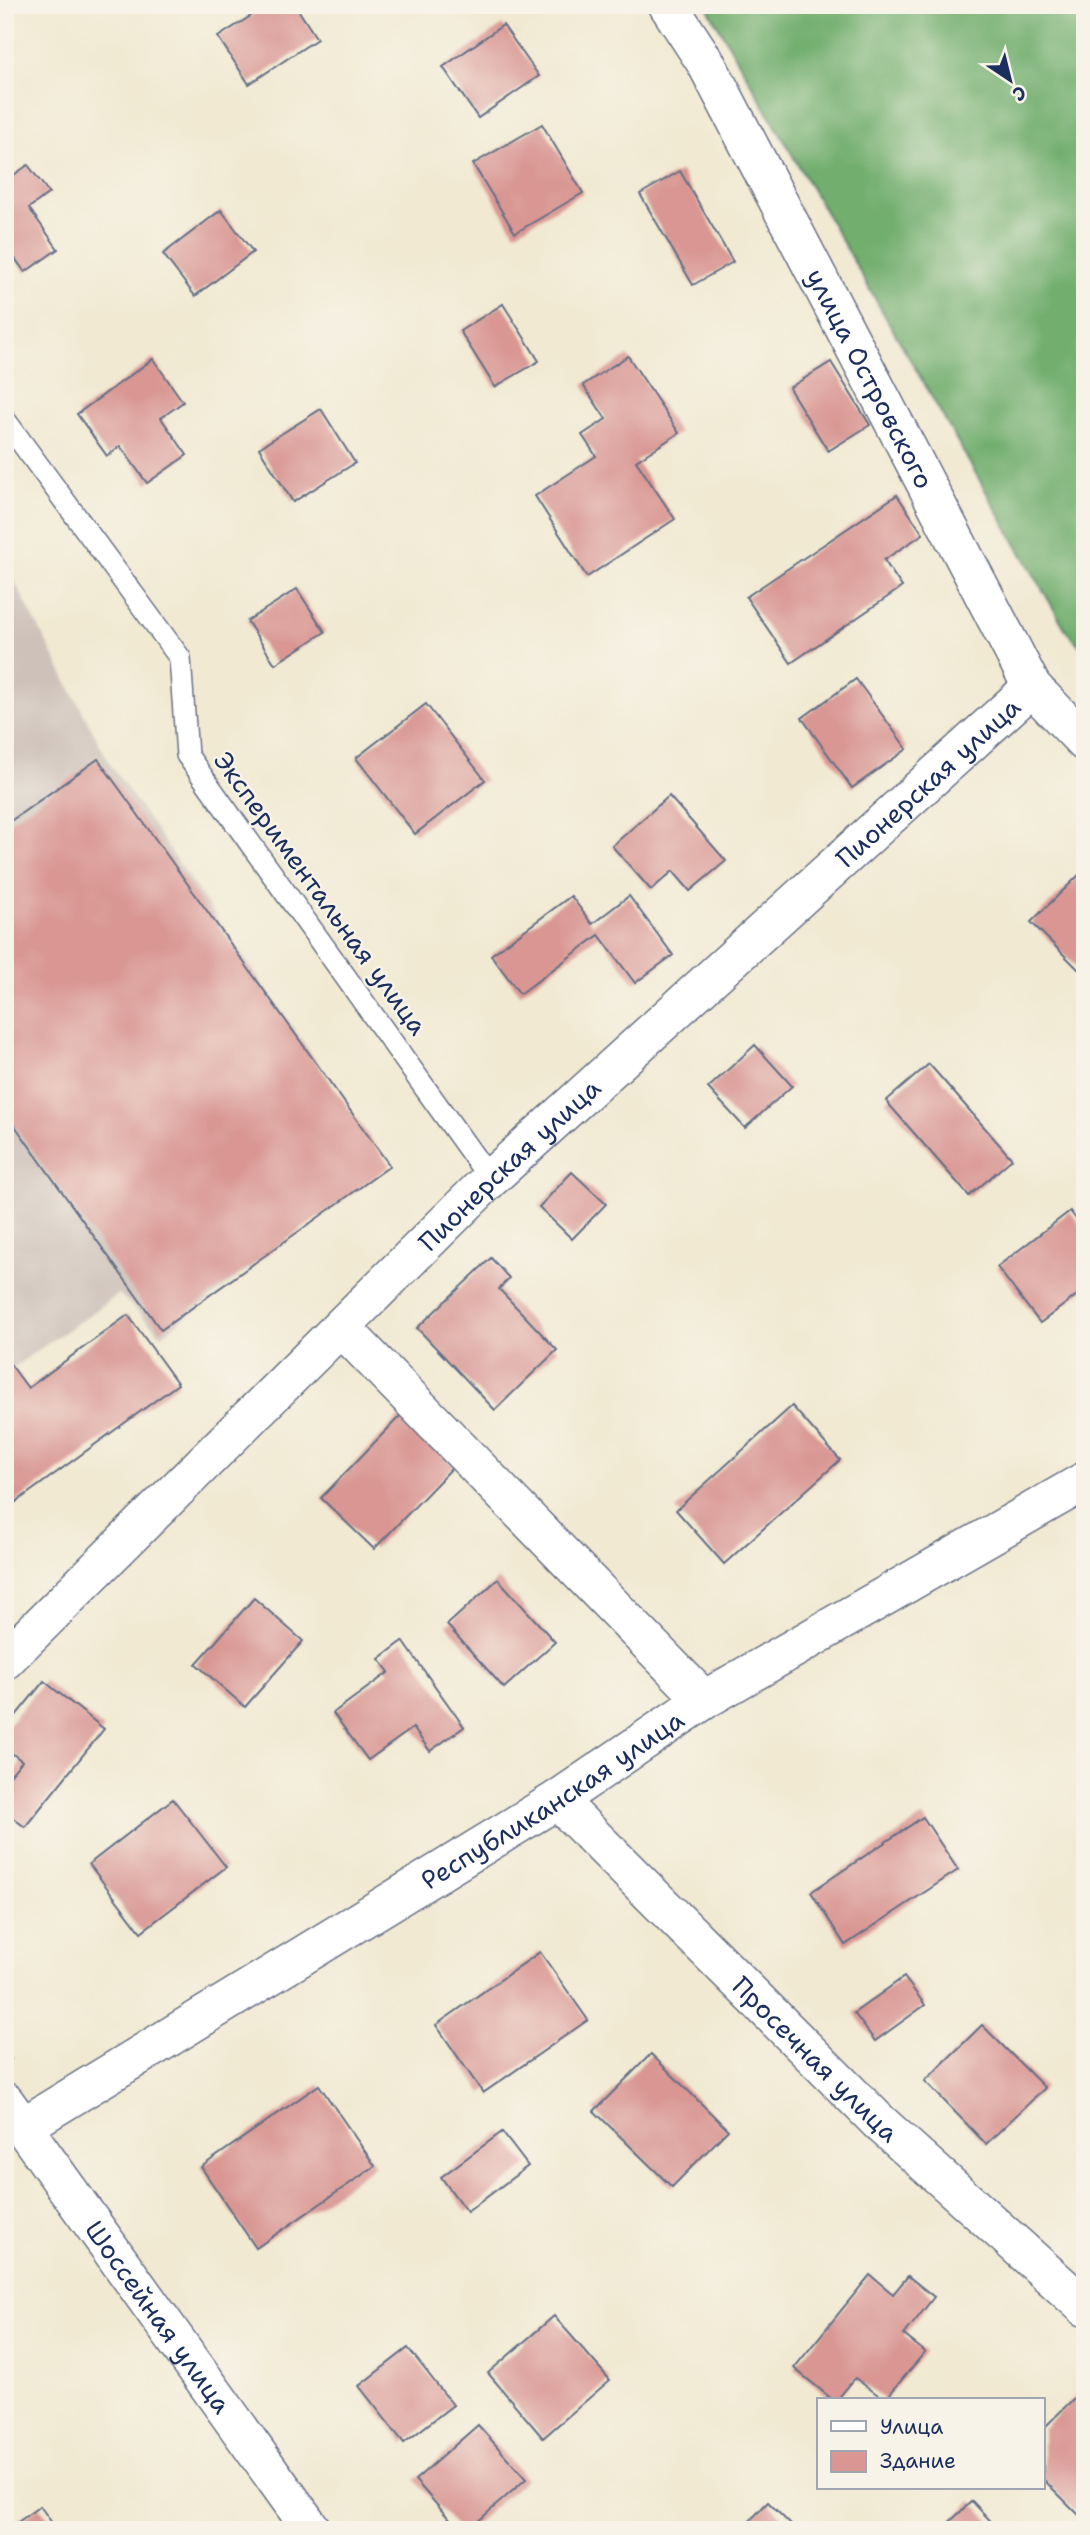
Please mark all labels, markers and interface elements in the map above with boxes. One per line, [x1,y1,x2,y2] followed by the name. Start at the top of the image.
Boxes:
[974,46,1044,116] north arrow
[1008,80,1031,107] text: С
[799,262,943,494] street label: улица Островского
[828,689,1027,875] street label: Пионерская улица
[206,744,436,1042] street label: Экспериментальная улица
[410,1070,608,1258] street label: Пионерская улица
[414,1701,690,1897] street label: Республиканская улица
[725,1968,907,2149] street label: Просечная улица
[78,2213,240,2420] street label: Шоссейная улица
[817,2398,1044,2490] legend
[880,2413,943,2441] text: Улица
[880,2447,956,2475] text: Здание

